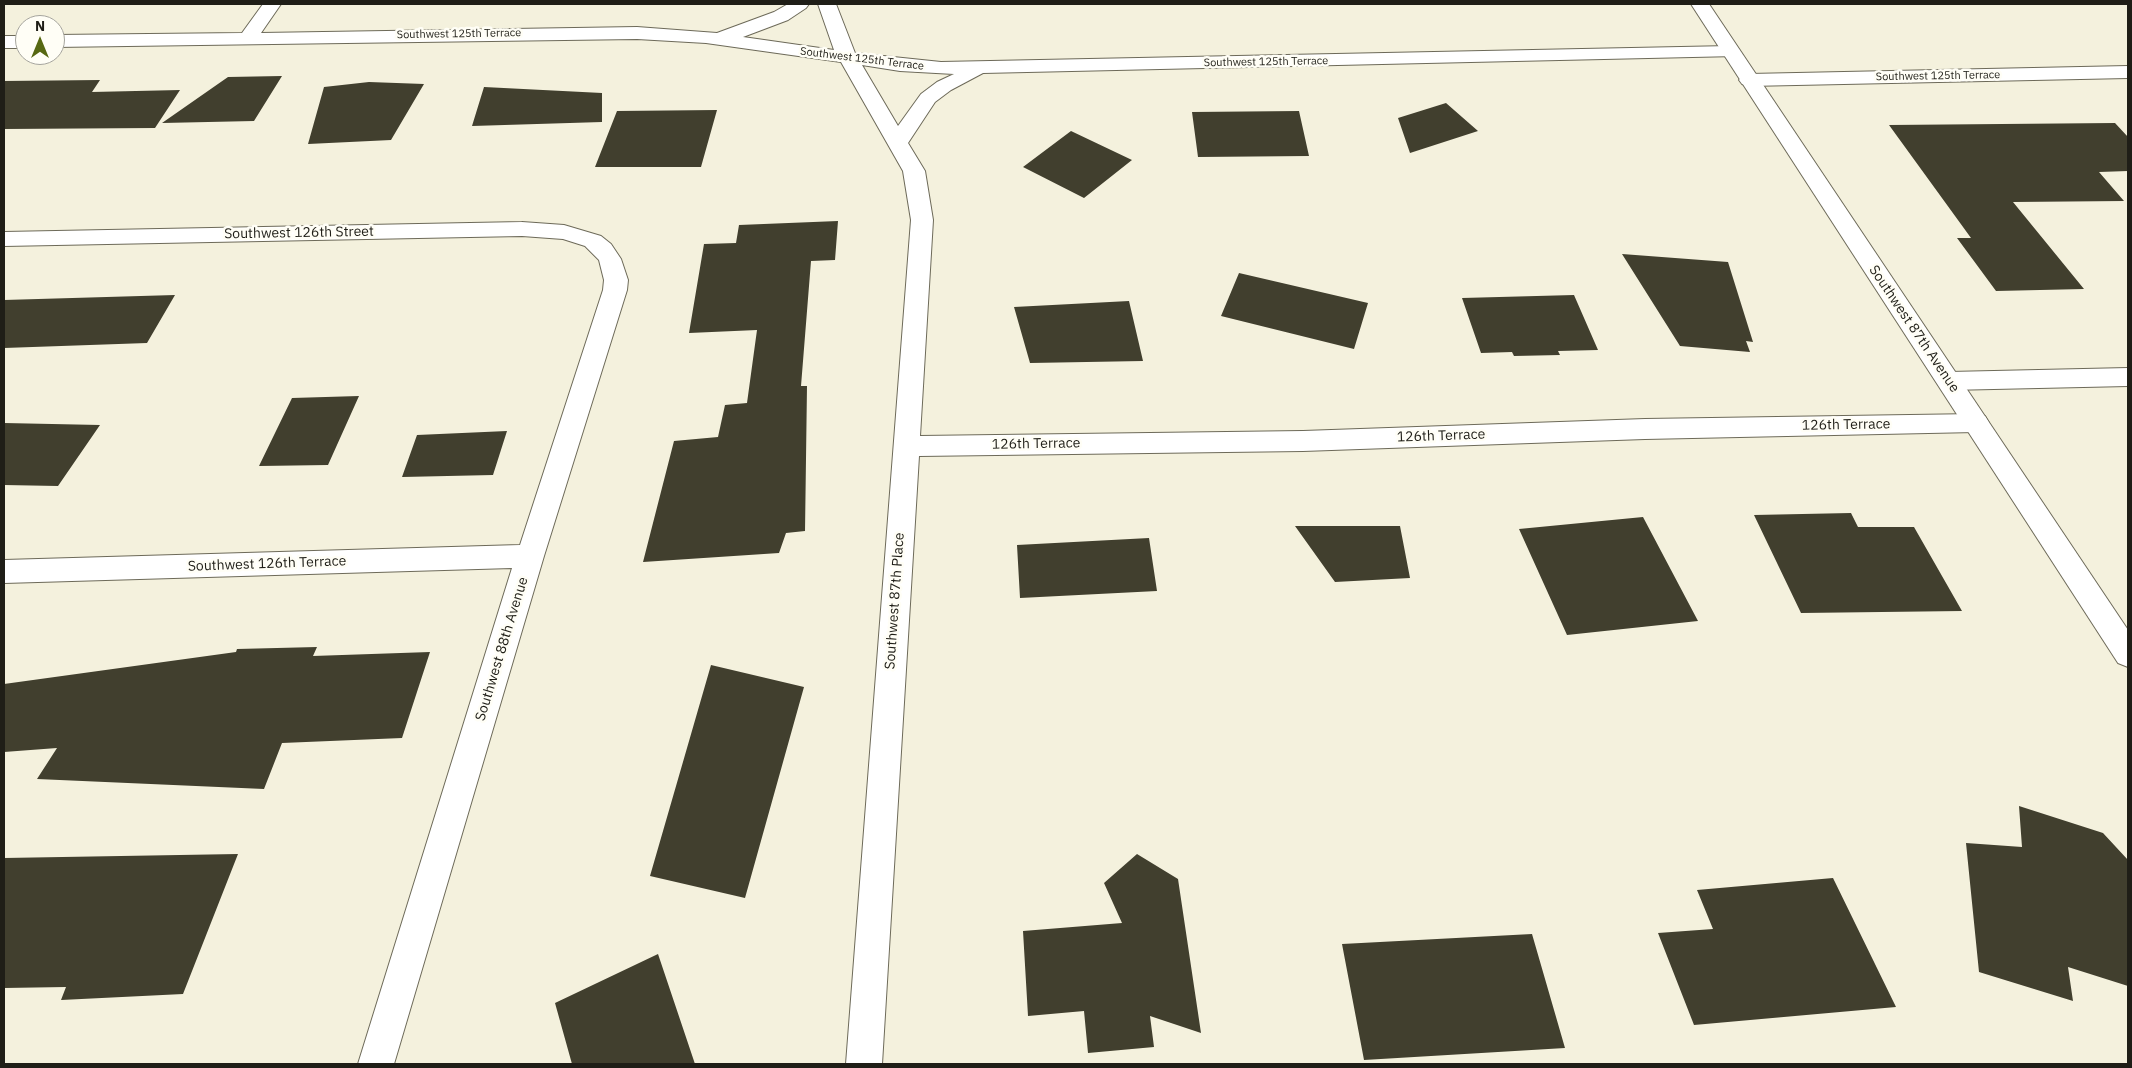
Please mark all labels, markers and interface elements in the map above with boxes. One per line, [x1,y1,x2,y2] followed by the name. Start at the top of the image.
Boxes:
[15,15,65,65] north arrow
[35,17,45,35] text: N
[397,26,521,42] street label: Southwest 125th Terrace
[799,45,925,73] street label: Southwest 125th Terrace
[1204,54,1328,70] street label: Southwest 125th Terrace
[1876,68,2000,84] street label: Southwest 125th Terrace
[224,223,374,243] street label: Southwest 126th Street
[1865,262,1963,396] street label: Southwest 87th Avenue
[1802,416,1890,434] street label: 126th Terrace
[1396,426,1486,446] street label: 126th Terrace
[992,435,1080,453] street label: 126th Terrace
[882,532,908,670] street label: Southwest 87th Place
[187,553,347,575] street label: Southwest 126th Terrace
[472,575,532,723] street label: Southwest 88th Avenue

